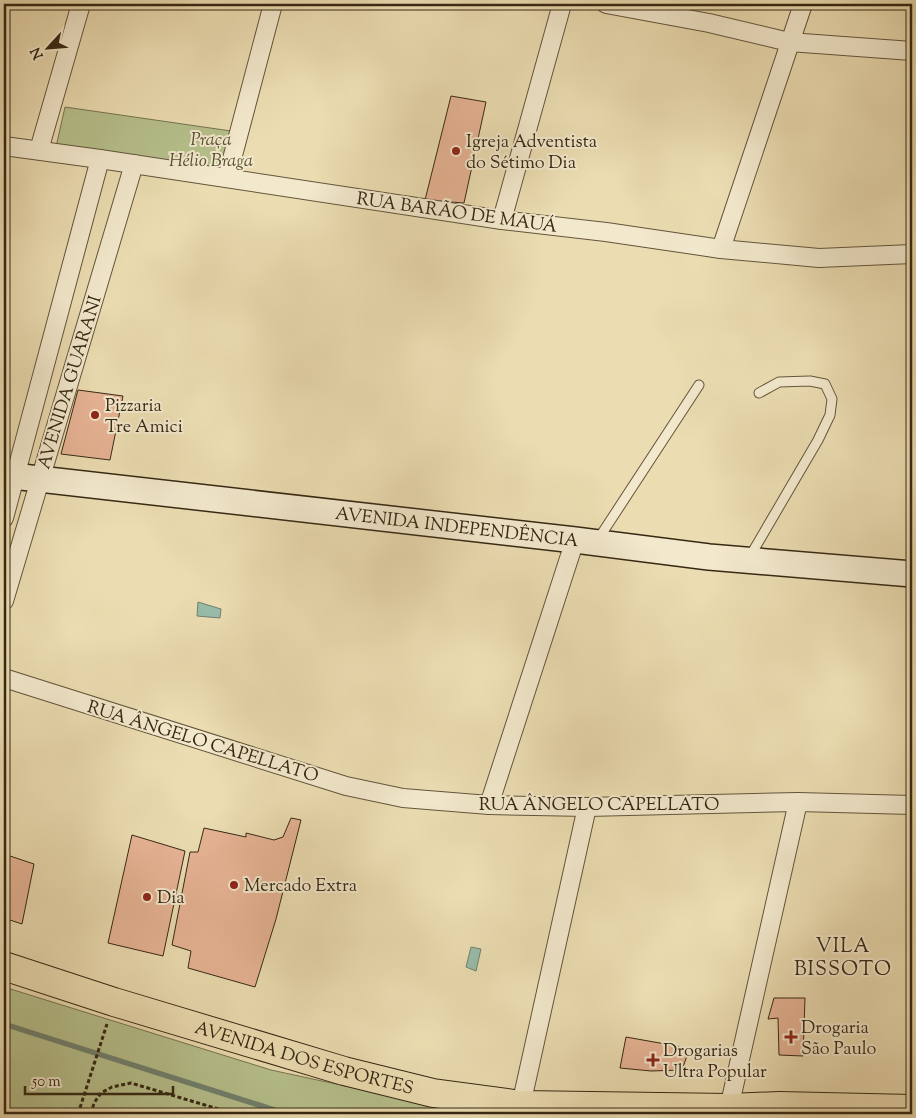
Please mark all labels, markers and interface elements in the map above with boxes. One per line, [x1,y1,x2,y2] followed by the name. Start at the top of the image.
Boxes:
[22,22,72,72] north arrow
[27,43,50,62] text: N
[169,128,253,175] park label: Praça Hélio Braga
[466,130,597,177] place label: Igreja Adventista do Sétimo Dia
[450,145,462,157] marker: Igreja Adventista do Sétimo Dia
[355,187,559,241] street label: RUA BARÃO DE MAUÁ
[32,292,110,473] street label: AVENIDA GUARANI
[105,394,183,441] place label: Pizzaria Tre Amici
[89,409,101,421] marker: Pizzaria Tre Amici
[334,502,580,555] street label: AVENIDA INDEPENDÊNCIA
[84,694,322,791] street label: RUA ÂNGELO CAPELLATO
[479,792,719,819] street label: RUA ÂNGELO CAPELLATO
[244,874,357,900] place label: Mercado Extra
[228,879,240,891] marker: Mercado Extra
[157,886,185,912] place label: Dia
[141,891,153,903] marker: Dia
[794,933,892,985] district label: VILA BISSOTO
[191,1016,416,1103] street label: AVENIDA DOS ESPORTES
[801,1016,877,1063] place label: Drogaria São Paulo
[785,1031,797,1043] marker: Drogaria São Paulo
[663,1039,767,1086] place label: Drogarias Ultra Popular
[647,1054,659,1066] marker: Drogarias Ultra Popular
[25,1063,172,1095] scale bar
[31,1072,61,1093] text: 50 m

